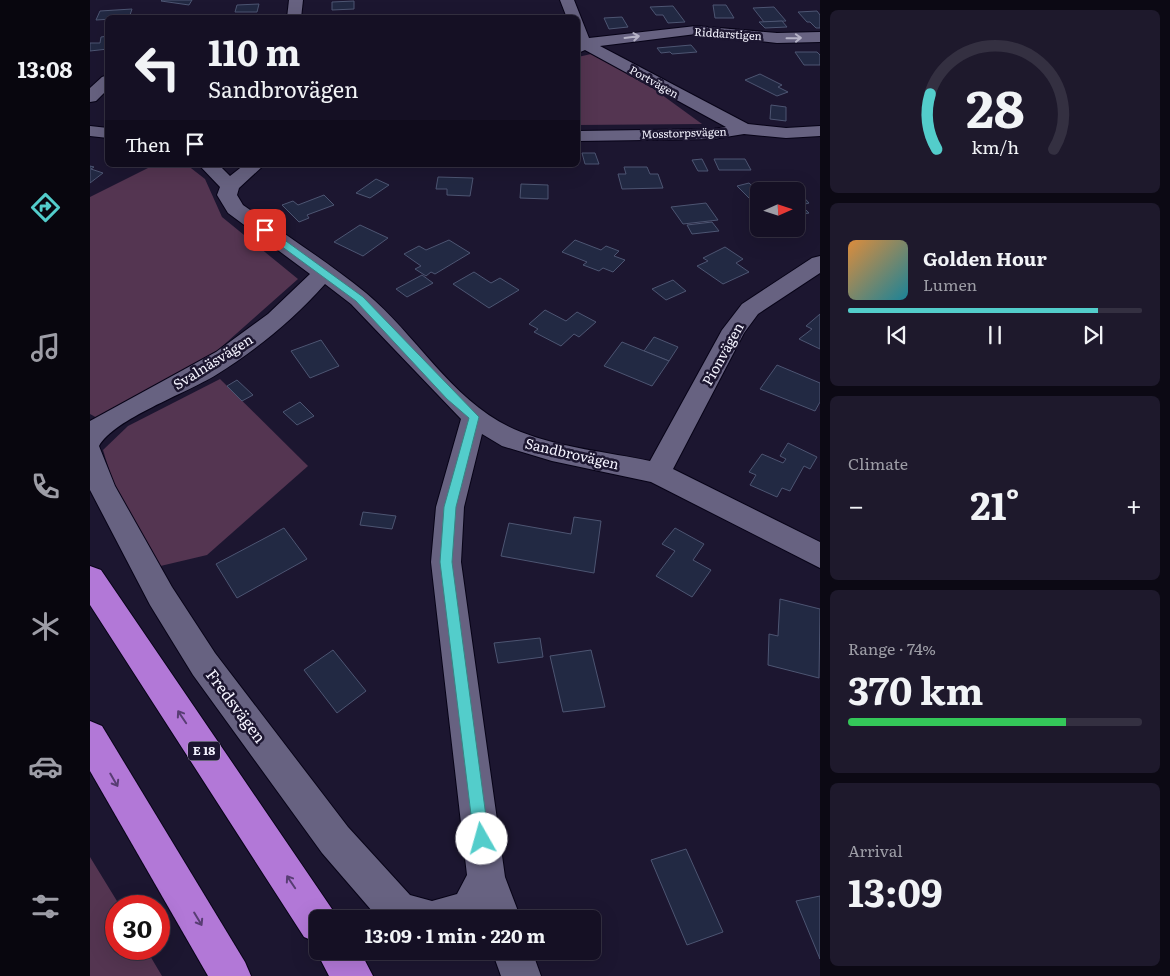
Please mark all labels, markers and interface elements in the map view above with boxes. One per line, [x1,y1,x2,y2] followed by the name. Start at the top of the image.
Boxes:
[694,23,762,43] street label: Riddarstigen
[208,25,300,77] text: 110 m
[624,32,640,42] one-way arrow
[785,33,801,43] one-way arrow
[125,35,190,100] icon: left
[17,52,73,85] text: 13:08
[627,61,682,101] street label: Portvägen
[966,67,1024,144] text: 28
[208,72,359,105] text: Sandbrovägen
[641,123,727,141] street label: Mosstorpsvägen
[125,130,171,158] text: Then
[181,130,209,158] icon: arrive
[971,133,1019,160] text: km/h
[750,182,805,238] north arrow
[750,182,805,237] map controls
[28,190,63,225] icon: directions
[244,209,286,251] pin
[251,216,279,244] icon: arrive
[923,244,1047,272] text: Golden Hour
[923,272,977,296] text: Lumen
[697,318,748,389] street label: Pionvägen
[883,321,911,349] icon: previous
[981,321,1009,349] icon: pause
[1079,321,1107,349] icon: next
[169,329,256,394] street label: Svalnäsvägen
[28,330,63,365] icon: music
[523,433,621,474] street label: Sandbrovägen
[848,451,908,475] text: Climate
[28,469,63,504] icon: phone
[970,475,1020,532] text: 21°
[848,483,864,525] text: −
[1126,483,1142,525] text: +
[28,609,63,644] icon: climate
[848,636,936,660] text: Range · 74%
[848,660,983,717] text: 370 km
[201,663,273,748] street label: Fredsvägen
[176,711,186,725] one-way arrow
[188,741,220,760] road number: E 18
[28,749,63,784] icon: car
[110,772,120,786] one-way arrow
[455,812,507,864] position arrow
[848,838,903,862] text: Arrival
[848,862,943,919] text: 13:09
[285,875,296,889] one-way arrow
[28,889,63,924] icon: filters
[105,895,170,960] speed limit sign: 30
[193,912,203,926] one-way arrow
[365,921,545,949] text: 13:09 · 1 min · 220 m

